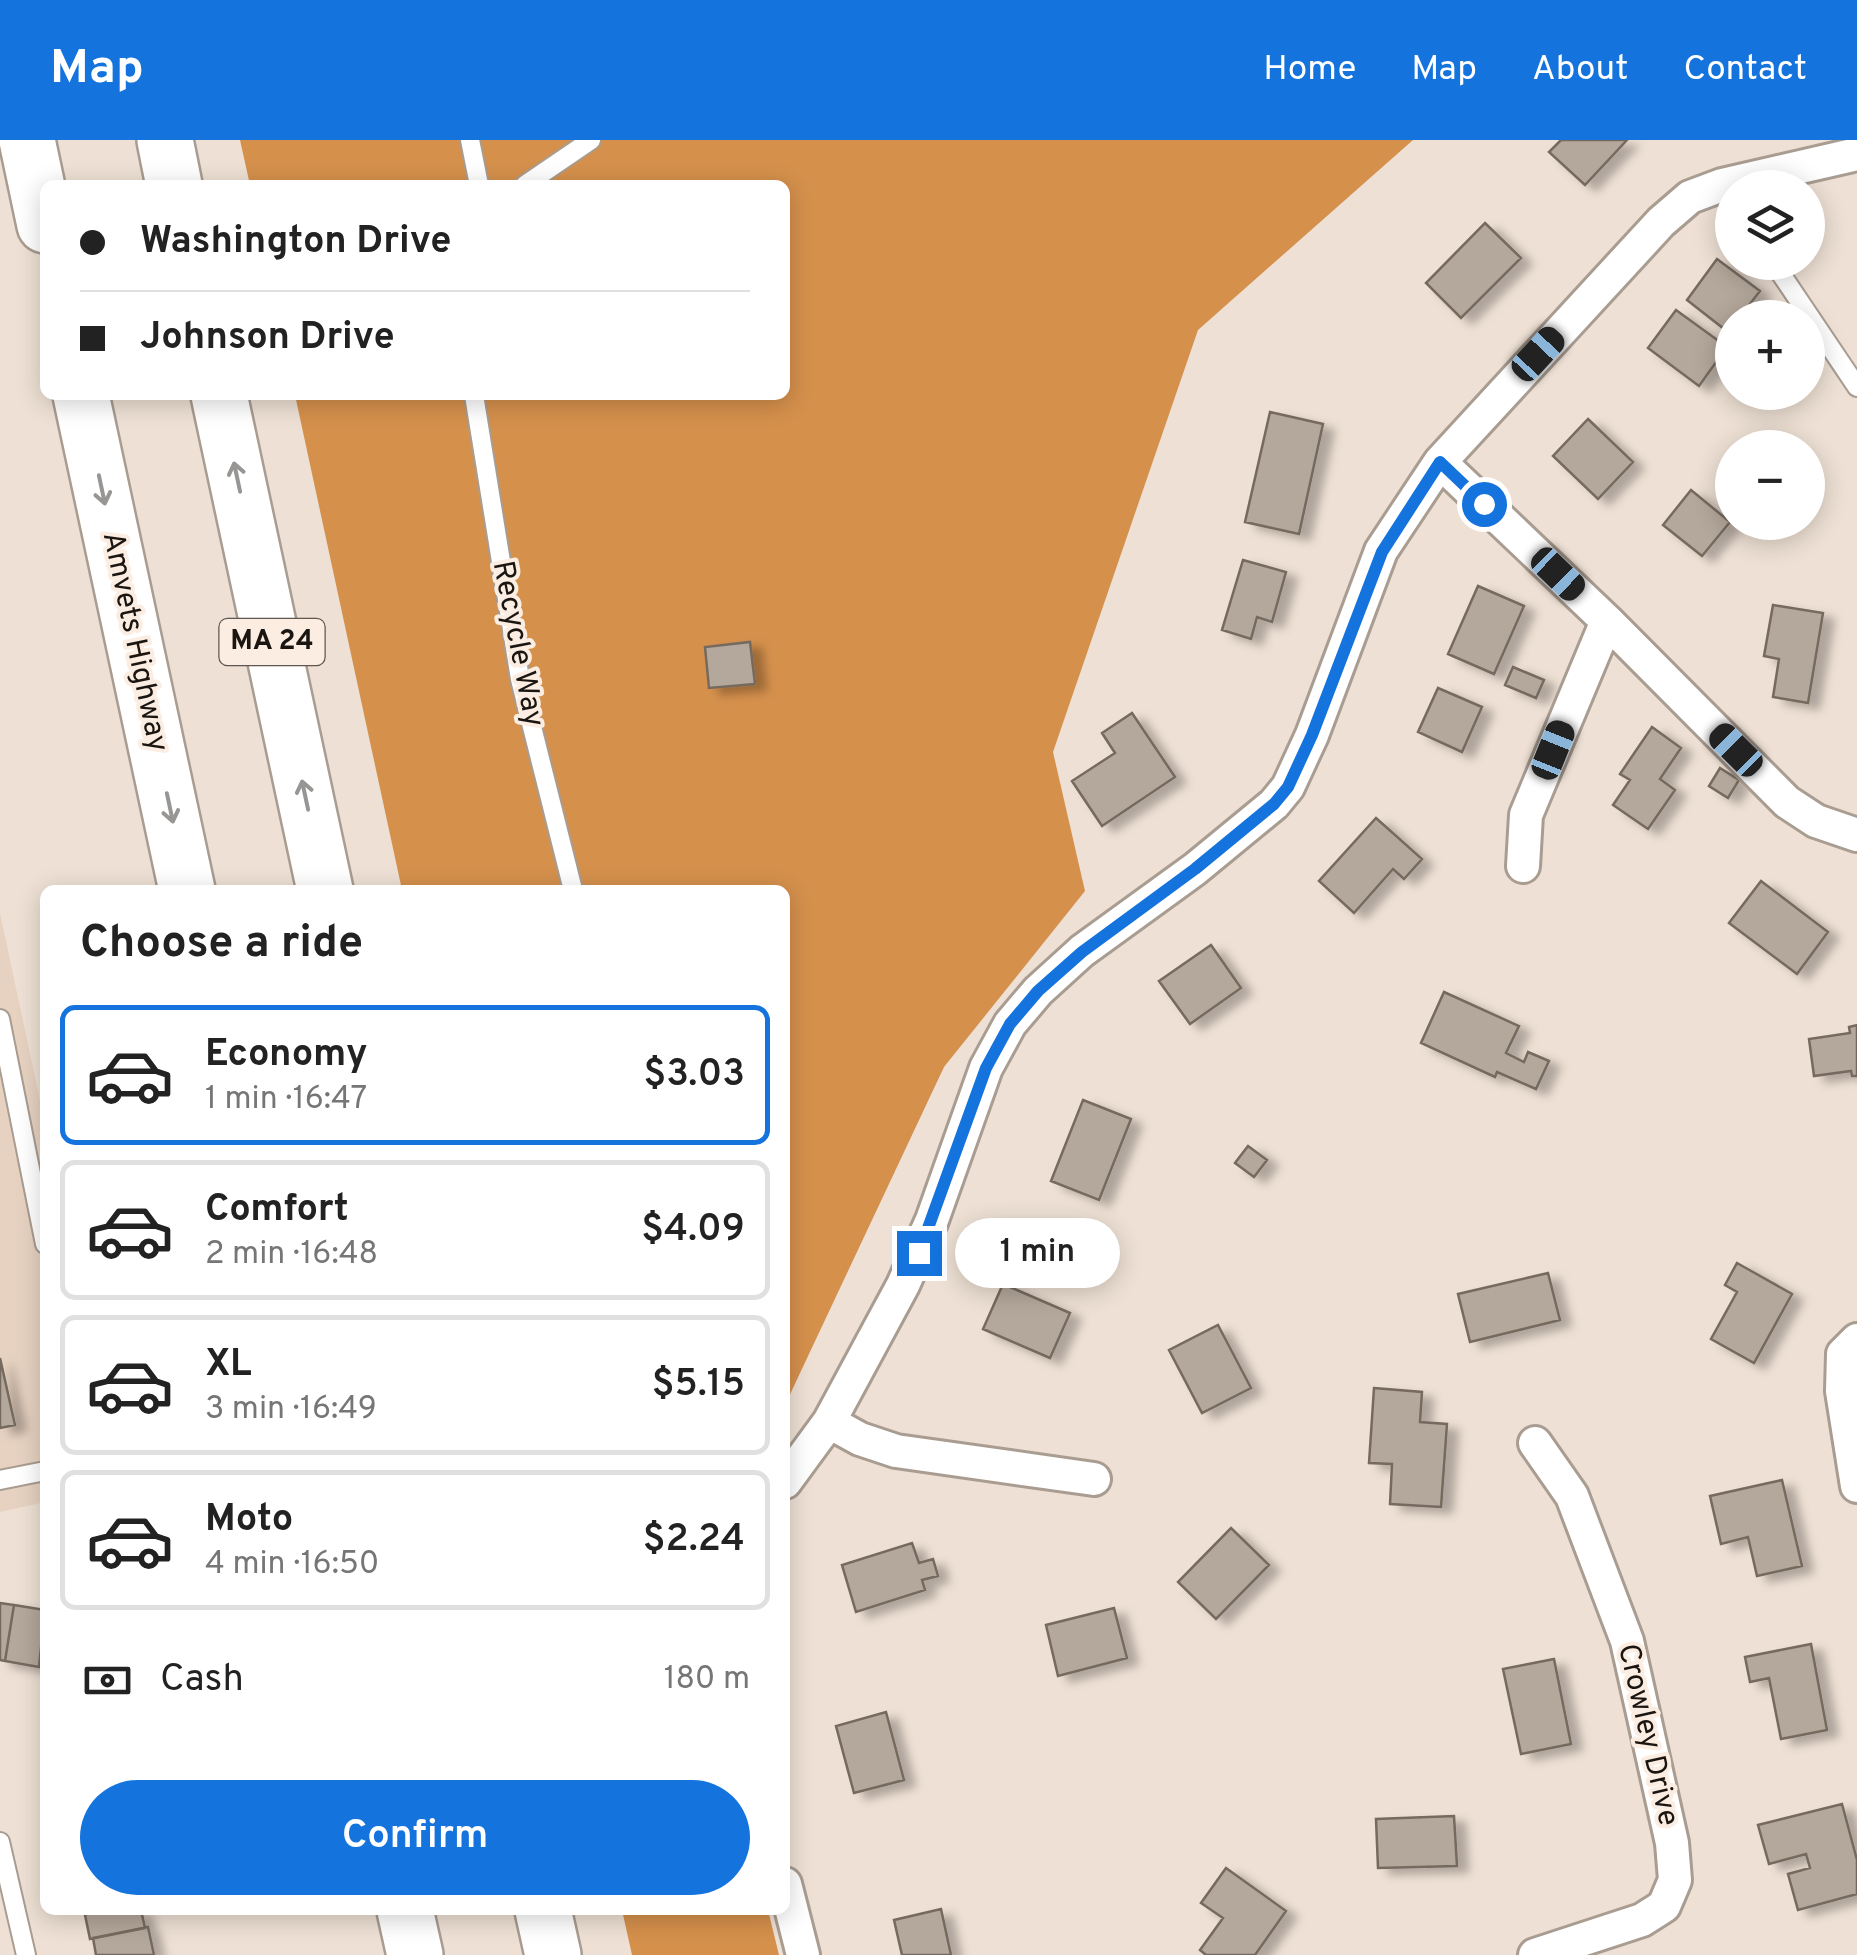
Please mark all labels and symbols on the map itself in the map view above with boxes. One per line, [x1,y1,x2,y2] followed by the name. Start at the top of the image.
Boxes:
[1507,322,1569,386] car
[227,462,245,494] one-way arrow
[93,473,112,505] one-way arrow
[1462,482,1507,527] route start
[93,529,175,755] street label: Amvets Highway
[1526,542,1590,606] car
[483,558,551,730] street label: Recycle Way
[220,619,324,665] road number: MA 24
[1528,717,1578,783] car
[1704,718,1768,782] car
[294,780,313,812] one-way arrow
[161,791,180,823] one-way arrow
[954,1218,1119,1288] callout: 1 min
[897,1231,942,1276] route end
[1608,1640,1686,1830] street label: Crowley Drive

